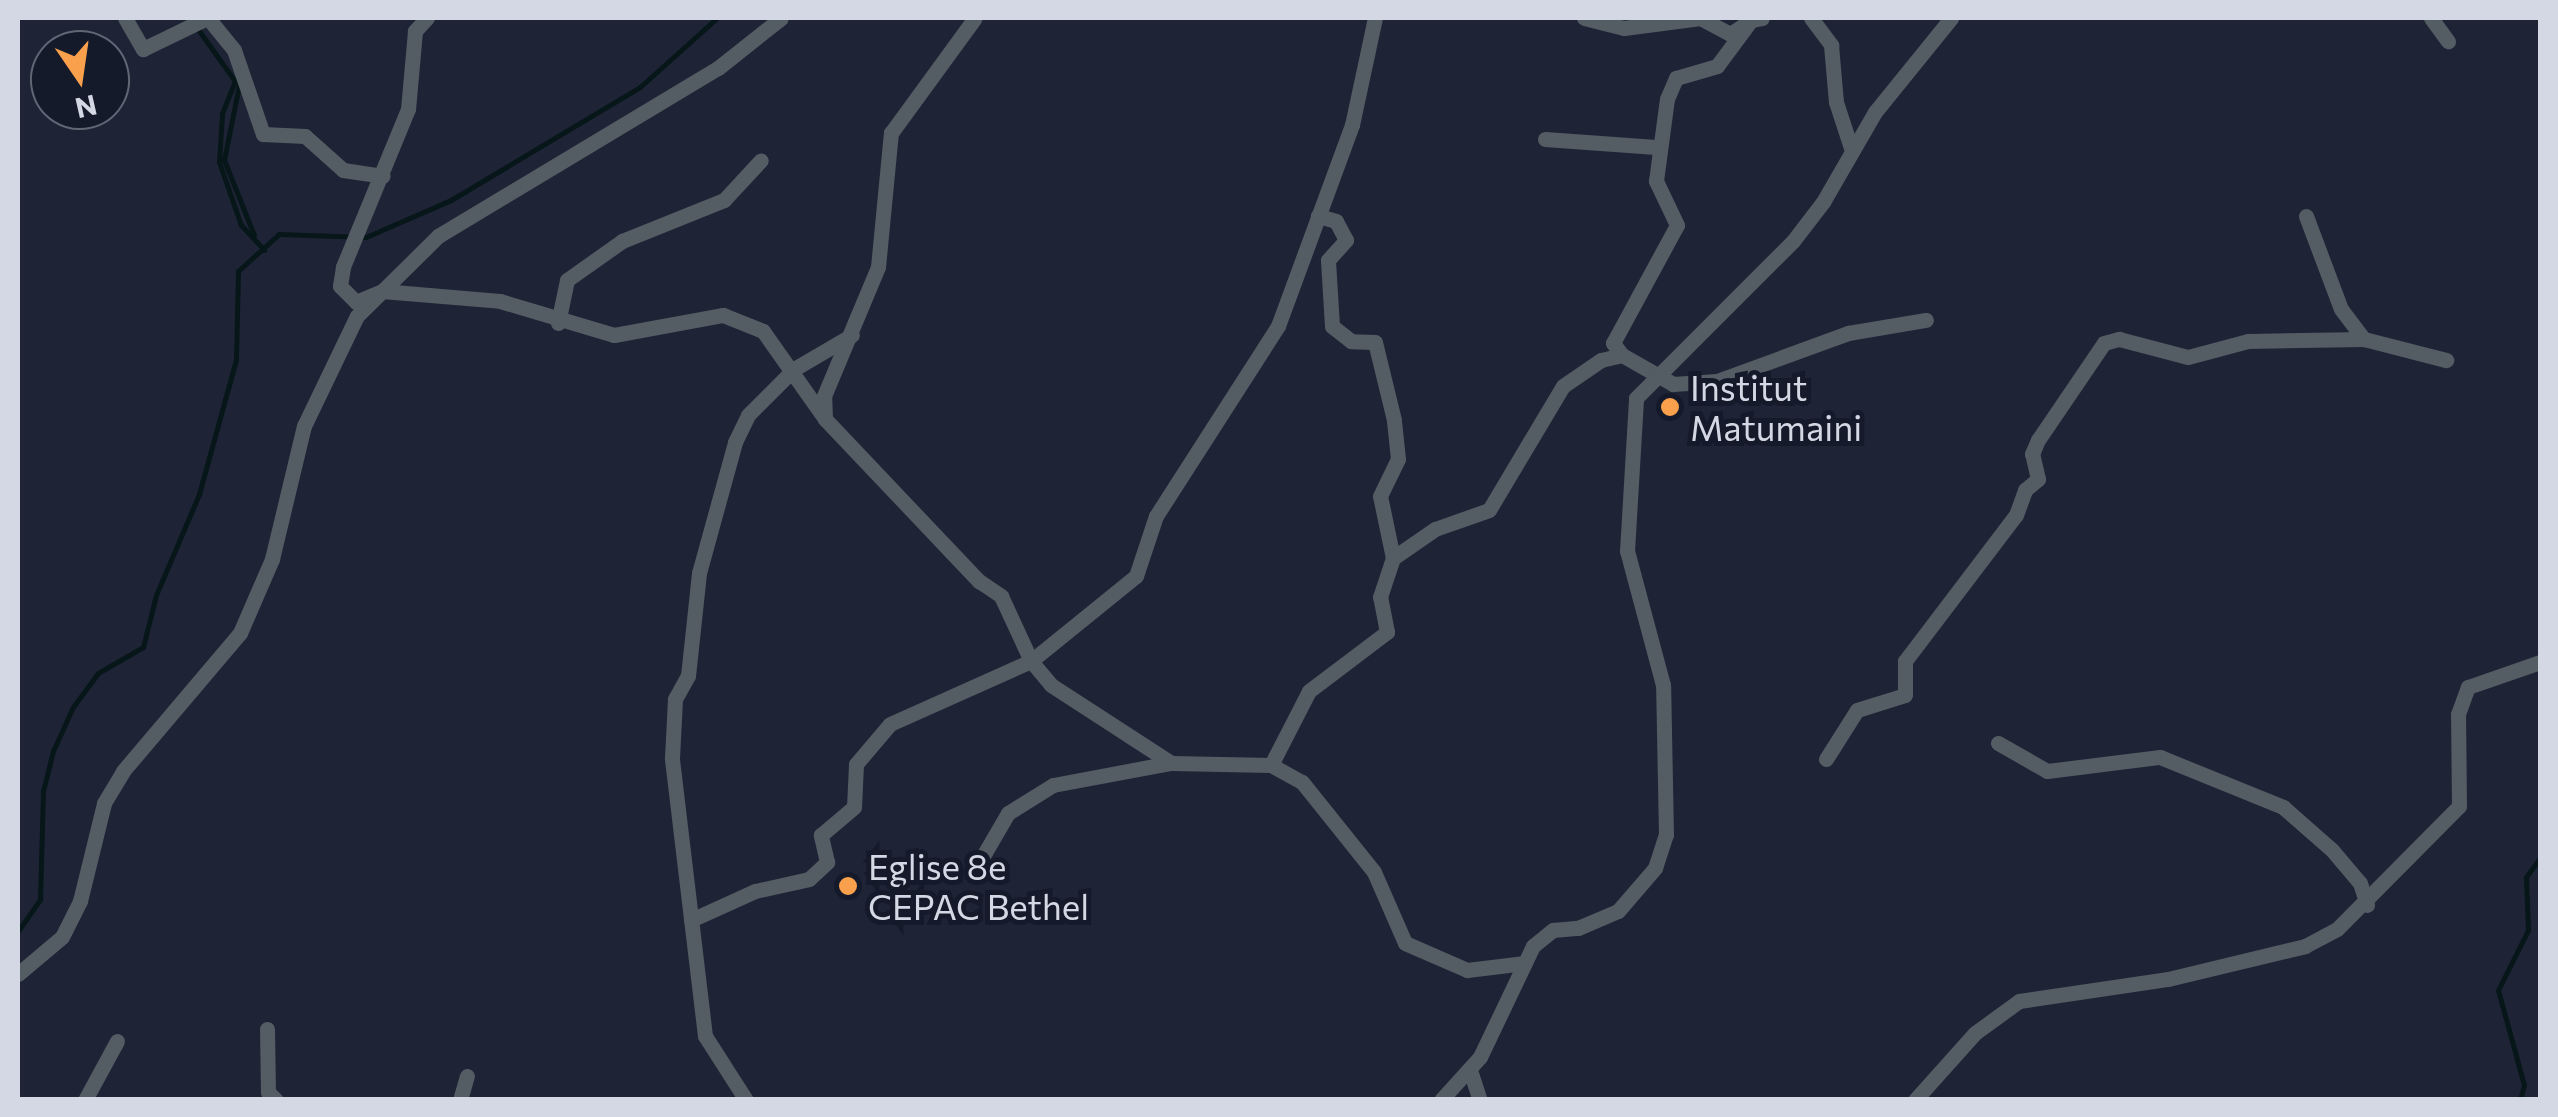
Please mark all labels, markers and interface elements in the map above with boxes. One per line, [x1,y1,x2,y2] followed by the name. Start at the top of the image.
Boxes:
[30,30,130,130] north arrow
[72,88,100,126] text: N
[1690,366,1862,448] place label: Institut Matumaini
[1659,396,1681,418] marker: Institut Matumaini
[868,845,1089,927] place label: Eglise 8e CEPAC Bethel
[837,875,859,897] marker: Eglise 8e CEPAC Bethel

